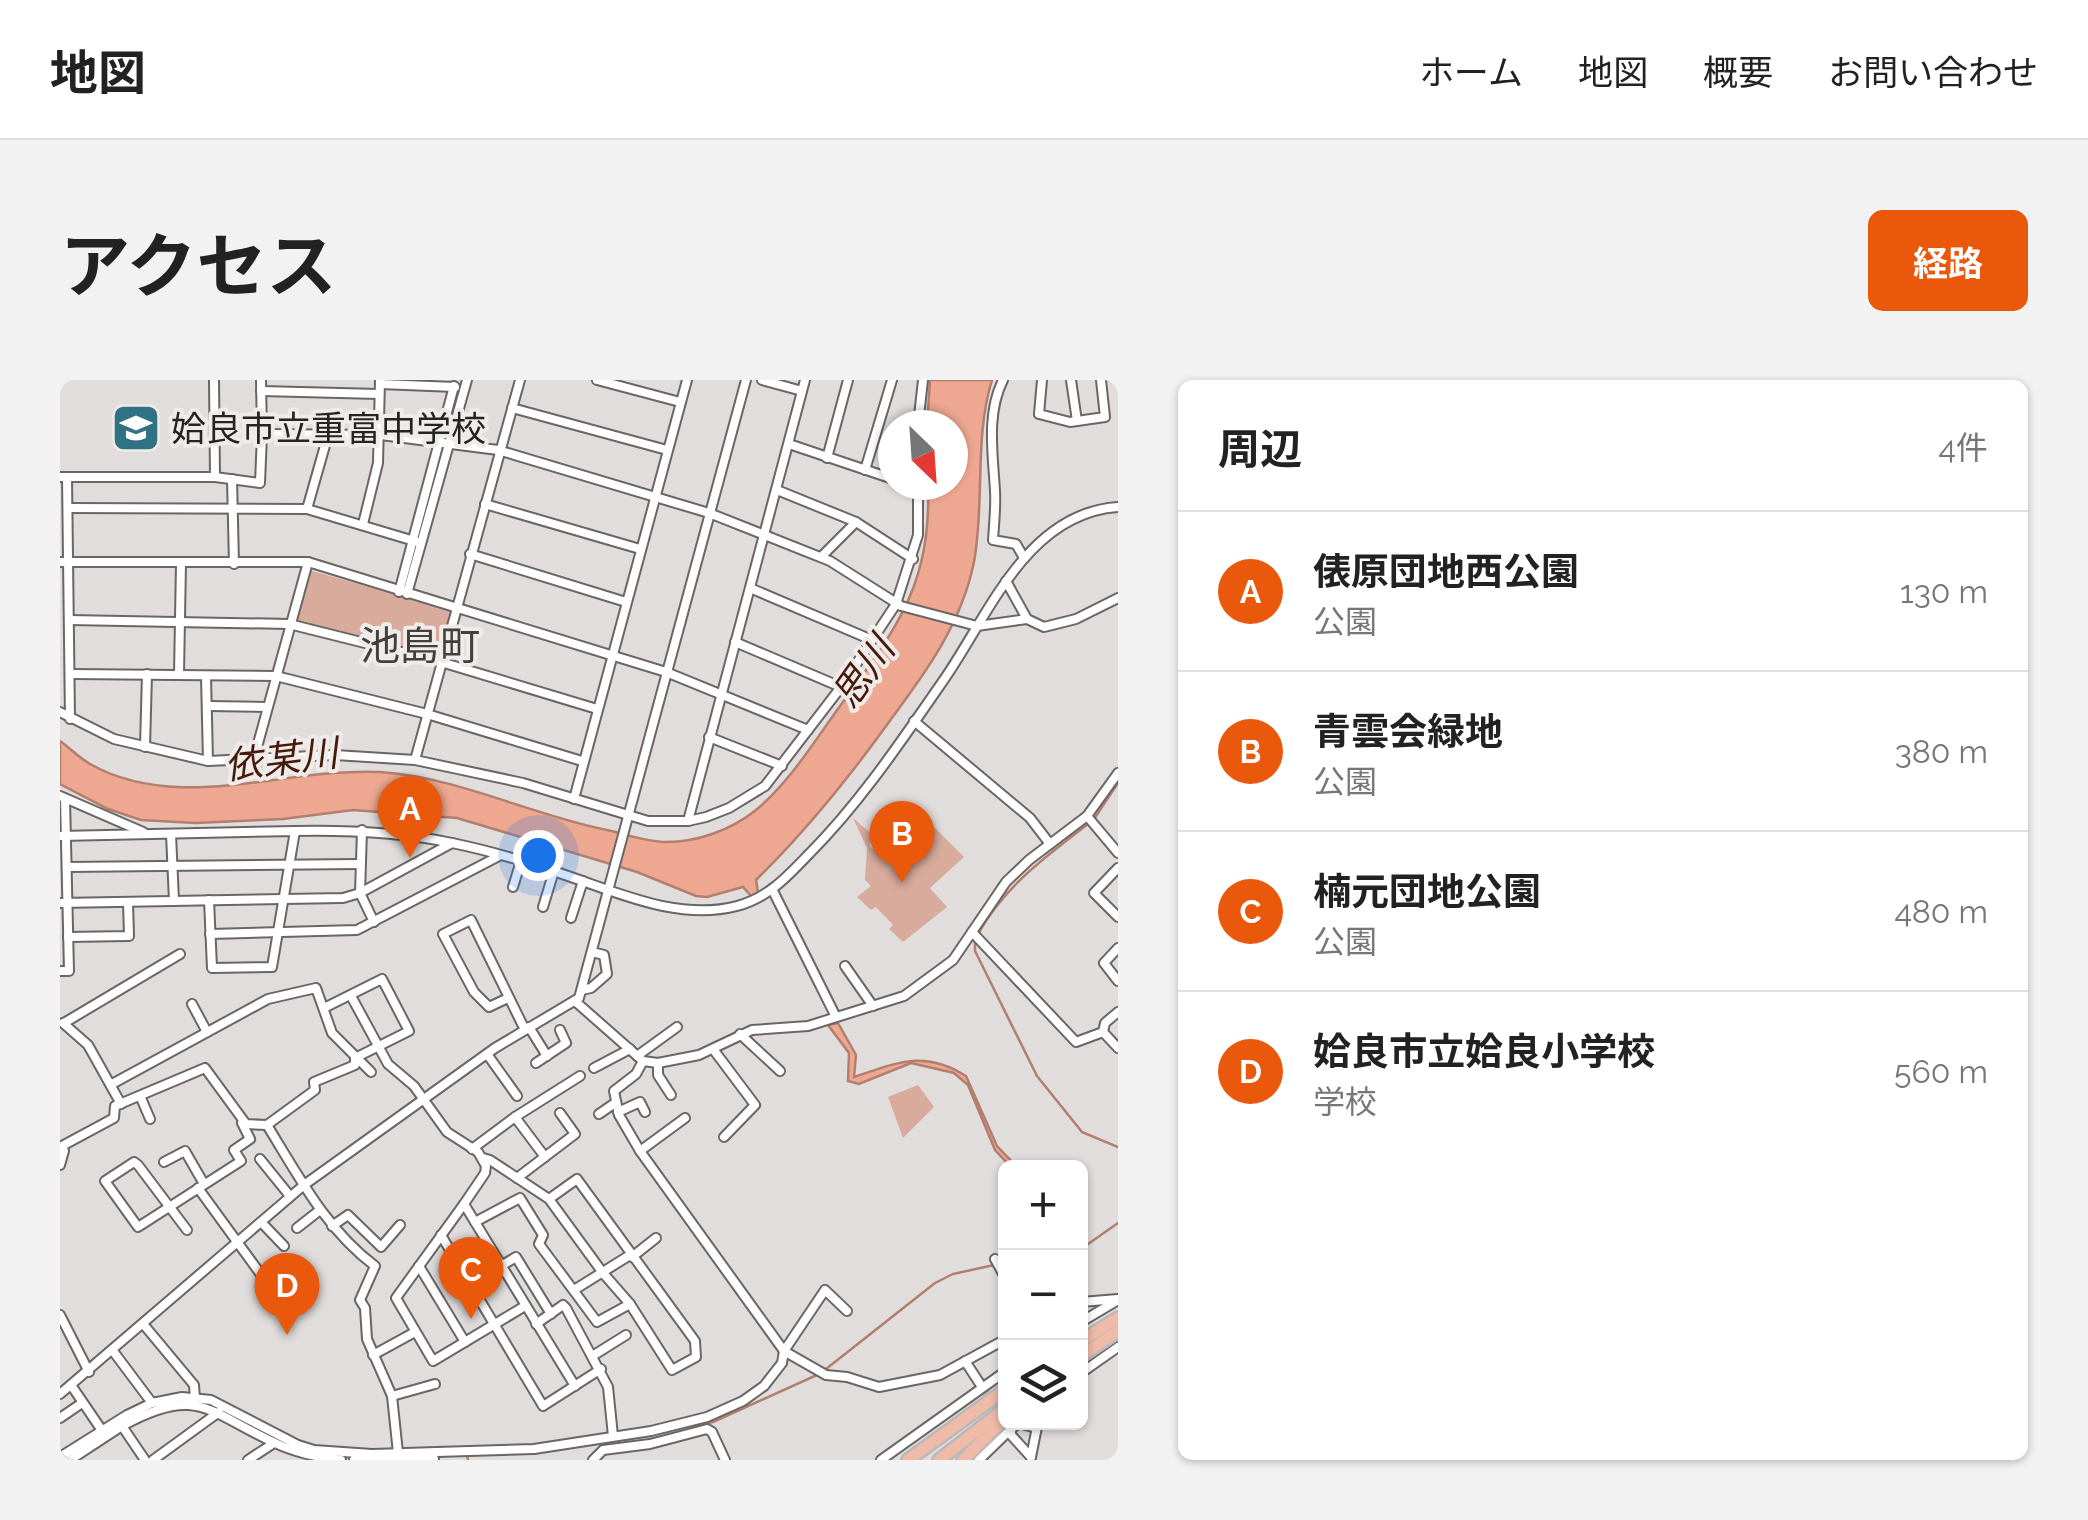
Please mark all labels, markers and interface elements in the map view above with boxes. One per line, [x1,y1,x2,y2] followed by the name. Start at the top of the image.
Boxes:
[50,45,146,101] text: 地図
[1419,52,1523,93] text: ホーム
[1578,52,1648,93] text: 地図
[1703,52,1773,93] text: 概要
[1828,52,2038,93] text: お問い合わせ
[1868,210,2028,311] button: 経路
[60,225,337,307] text: アクセス
[110,402,162,454] school or university icon: 姶良市立重富中学校
[171,408,486,449] place label: 姶良市立重富中学校
[878,410,968,500] north arrow
[1218,425,1302,474] text: 周辺
[1939,429,1988,466] text: 4件
[1313,549,1579,594] text: 俵原団地西公園
[1240,573,1261,610] text: A
[1900,573,1988,610] text: 130 m
[1313,603,1377,640] text: 公園
[360,622,480,669] district label: 池島町
[823,625,906,716] water label: 思川
[1313,709,1503,754] text: 青雲会緑地
[222,729,344,788] water label: 依某川
[1240,733,1261,770] text: B
[1895,733,1988,770] text: 380 m
[1313,763,1377,800] text: 公園
[378,776,442,858] pin: A
[870,800,934,883] pin: B
[513,830,564,881] your location
[1313,869,1541,914] text: 楠元団地公園
[1240,893,1261,930] text: C
[1894,893,1988,930] text: 480 m
[1313,923,1377,960] text: 公園
[1313,1029,1655,1074] text: 姶良市立姶良小学校
[1239,1053,1262,1090] text: D
[1894,1053,1988,1090] text: 560 m
[1313,1083,1377,1120] text: 学校
[998,1160,1088,1430] map controls
[998,1160,1088,1250] button: +
[438,1236,504,1319] pin: C
[998,1250,1088,1340] button: −
[254,1252,320,1335] pin: D
[998,1340,1088,1430] button: layers

